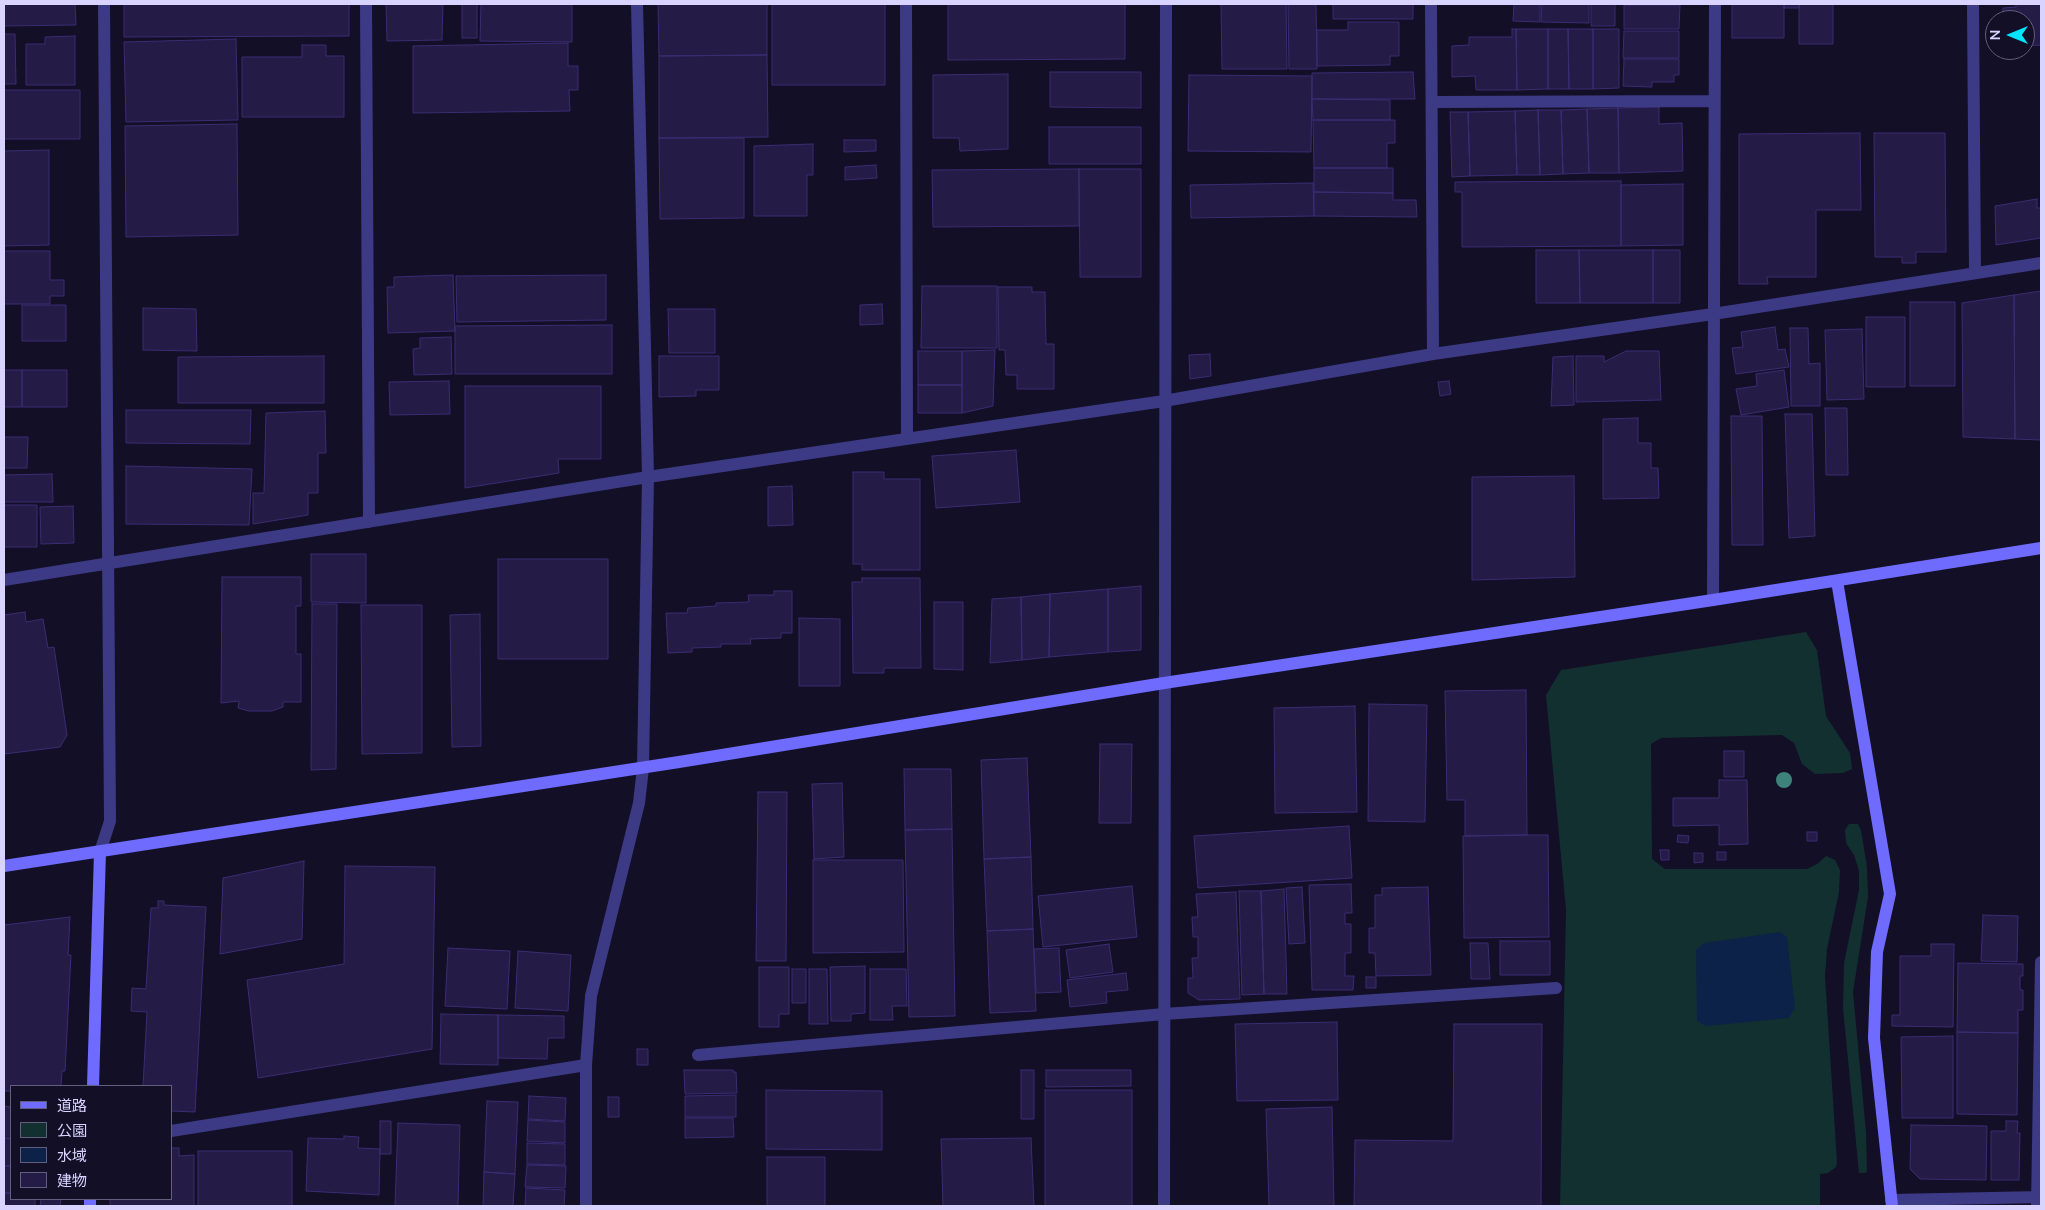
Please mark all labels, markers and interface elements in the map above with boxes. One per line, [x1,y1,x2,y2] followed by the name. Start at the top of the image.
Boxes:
[1985,10,2035,60] north arrow
[1986,30,2005,40] text: N
[10,1085,172,1200] legend
[57,1096,87,1116] text: 道路
[57,1121,87,1141] text: 公園
[57,1146,87,1166] text: 水域
[57,1171,87,1191] text: 建物

